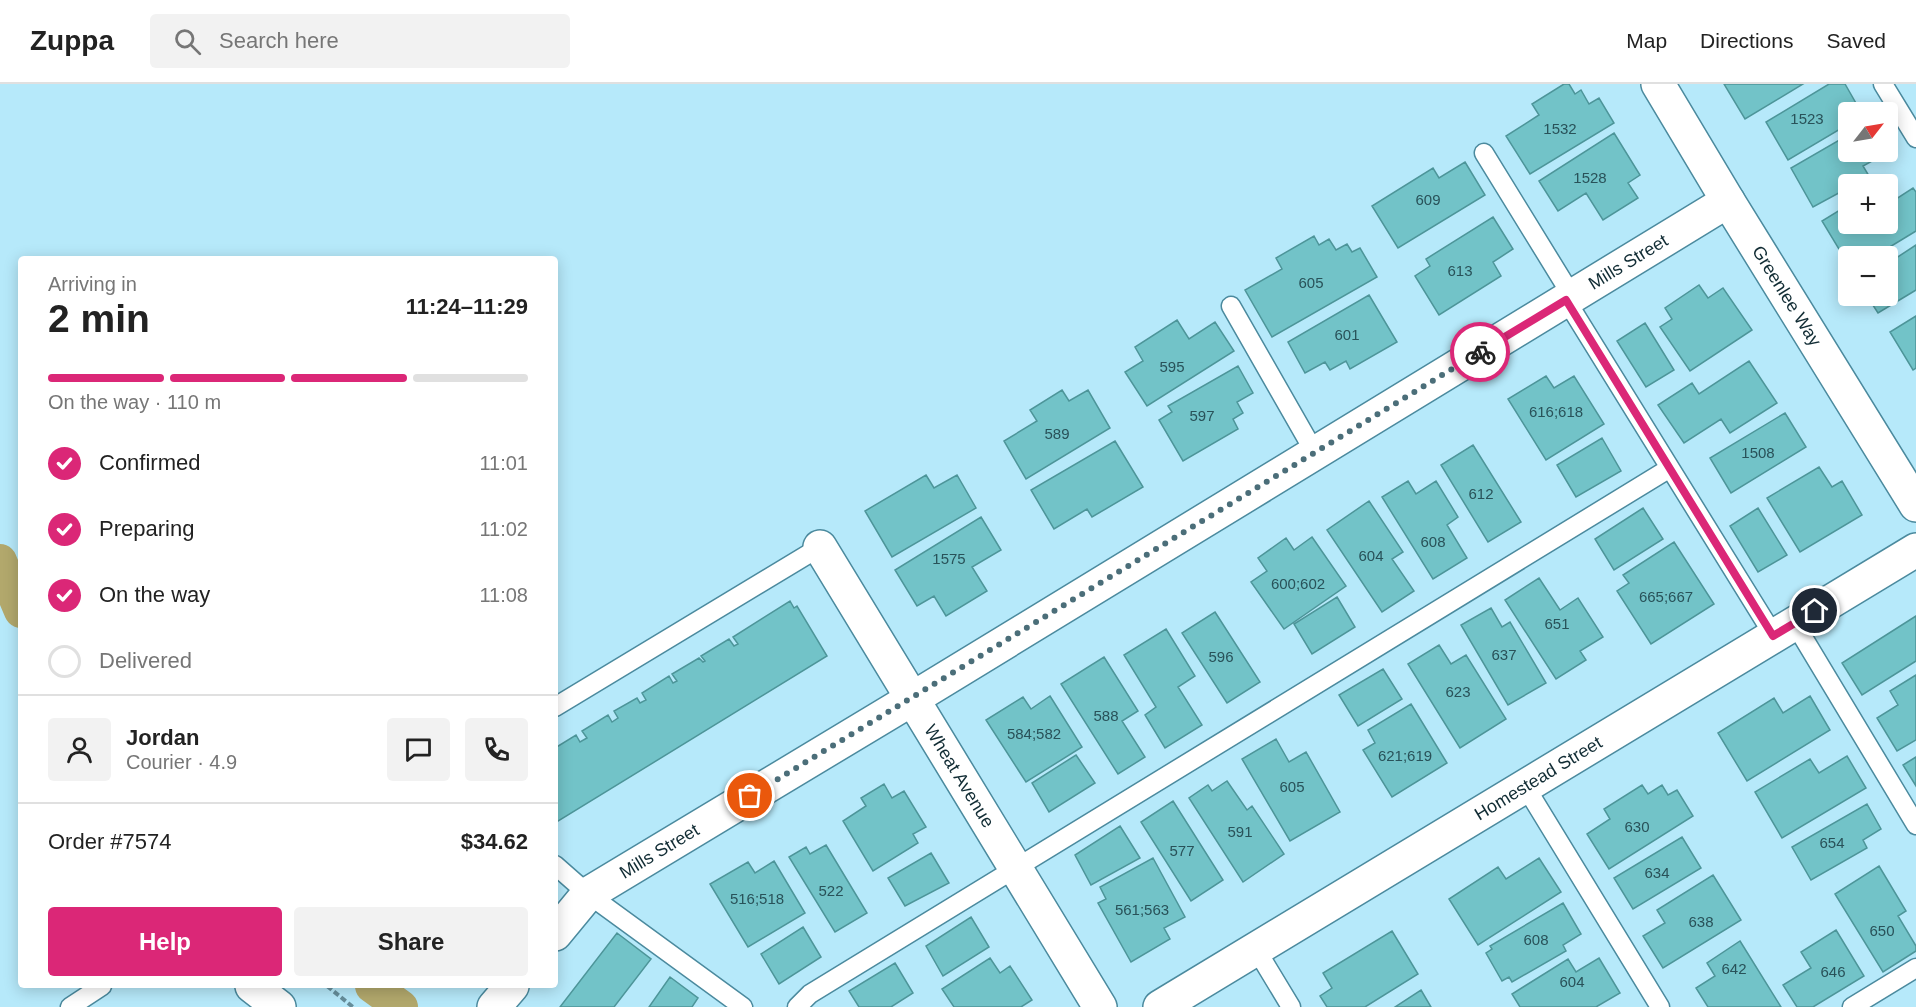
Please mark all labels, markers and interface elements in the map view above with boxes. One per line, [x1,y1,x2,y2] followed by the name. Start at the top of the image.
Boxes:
[150,14,570,68] search box
[30,25,114,56] text: Zuppa
[171,25,204,58] icon: search
[219,28,339,53] text: Search here
[1626,29,1667,52] text: Map
[1700,29,1793,52] text: Directions
[1826,29,1886,52] text: Saved
[1838,102,1898,162] north arrow
[1838,102,1898,306] map controls
[1790,110,1824,127] house number: 1523
[1543,120,1577,137] house number: 1532
[1573,169,1607,186] house number: 1528
[1838,174,1898,234] button: +
[1415,191,1441,208] house number: 609
[1585,230,1671,294] street label: Mills Street
[1748,242,1825,350] street label: Greenlee Way
[1838,246,1898,306] button: −
[1447,262,1473,279] house number: 613
[48,273,137,295] text: Arriving in
[1298,274,1324,291] house number: 605
[406,294,528,319] text: 11:24–11:29
[48,297,150,340] text: 2 min
[1450,322,1510,382] courier
[1334,326,1360,343] house number: 601
[1464,336,1497,369] icon: bike
[1159,358,1185,375] house number: 595
[48,391,221,413] text: On the way · 110 m
[1529,403,1583,420] house number: 616;618
[1189,407,1215,424] house number: 597
[1044,425,1070,442] house number: 589
[1741,444,1775,461] house number: 1508
[48,447,81,480] icon: check
[99,450,200,475] text: Confirmed
[479,452,528,474] text: 11:01
[1468,485,1494,502] house number: 612
[48,513,81,546] icon: check
[99,516,194,541] text: Preparing
[479,518,528,540] text: 11:02
[1420,533,1446,550] house number: 608
[1358,547,1384,564] house number: 604
[932,550,966,567] house number: 1575
[1271,575,1325,592] house number: 600;602
[48,579,81,612] icon: check
[99,582,210,607] text: On the way
[479,584,528,606] text: 11:08
[1789,585,1840,636] pin
[1639,588,1693,605] house number: 665;667
[1798,594,1831,627] icon: home
[1544,615,1570,632] house number: 651
[1491,646,1517,663] house number: 637
[99,648,192,673] text: Delivered
[1208,648,1234,665] house number: 596
[1445,683,1471,700] house number: 623
[1093,707,1119,724] house number: 588
[48,718,111,781] button: person
[387,718,450,781] button: chat
[465,718,528,781] button: phone
[920,721,998,831] street label: Wheat Avenue
[126,725,199,750] text: Jordan
[1007,725,1061,742] house number: 584;582
[1471,732,1606,824] street label: Homestead Street
[1378,747,1432,764] house number: 621;619
[126,751,237,773] text: Courier · 4.9
[724,770,775,821] pin
[1279,778,1305,795] house number: 605
[733,779,766,812] icon: bag
[1624,818,1650,835] house number: 630
[616,820,703,883] street label: Mills Street
[1227,823,1253,840] house number: 591
[48,829,172,854] text: Order #7574
[461,829,528,854] text: $34.62
[1819,834,1845,851] house number: 654
[1169,842,1195,859] house number: 577
[1644,864,1670,881] house number: 634
[818,882,844,899] house number: 522
[730,890,784,907] house number: 516;518
[1115,901,1169,918] house number: 561;563
[48,907,282,976] button: Help
[294,907,528,976] button: Share
[1688,913,1714,930] house number: 638
[1869,922,1895,939] house number: 650
[1523,931,1549,948] house number: 608
[1721,960,1747,977] house number: 642
[1820,963,1846,980] house number: 646
[1559,973,1585,990] house number: 604

